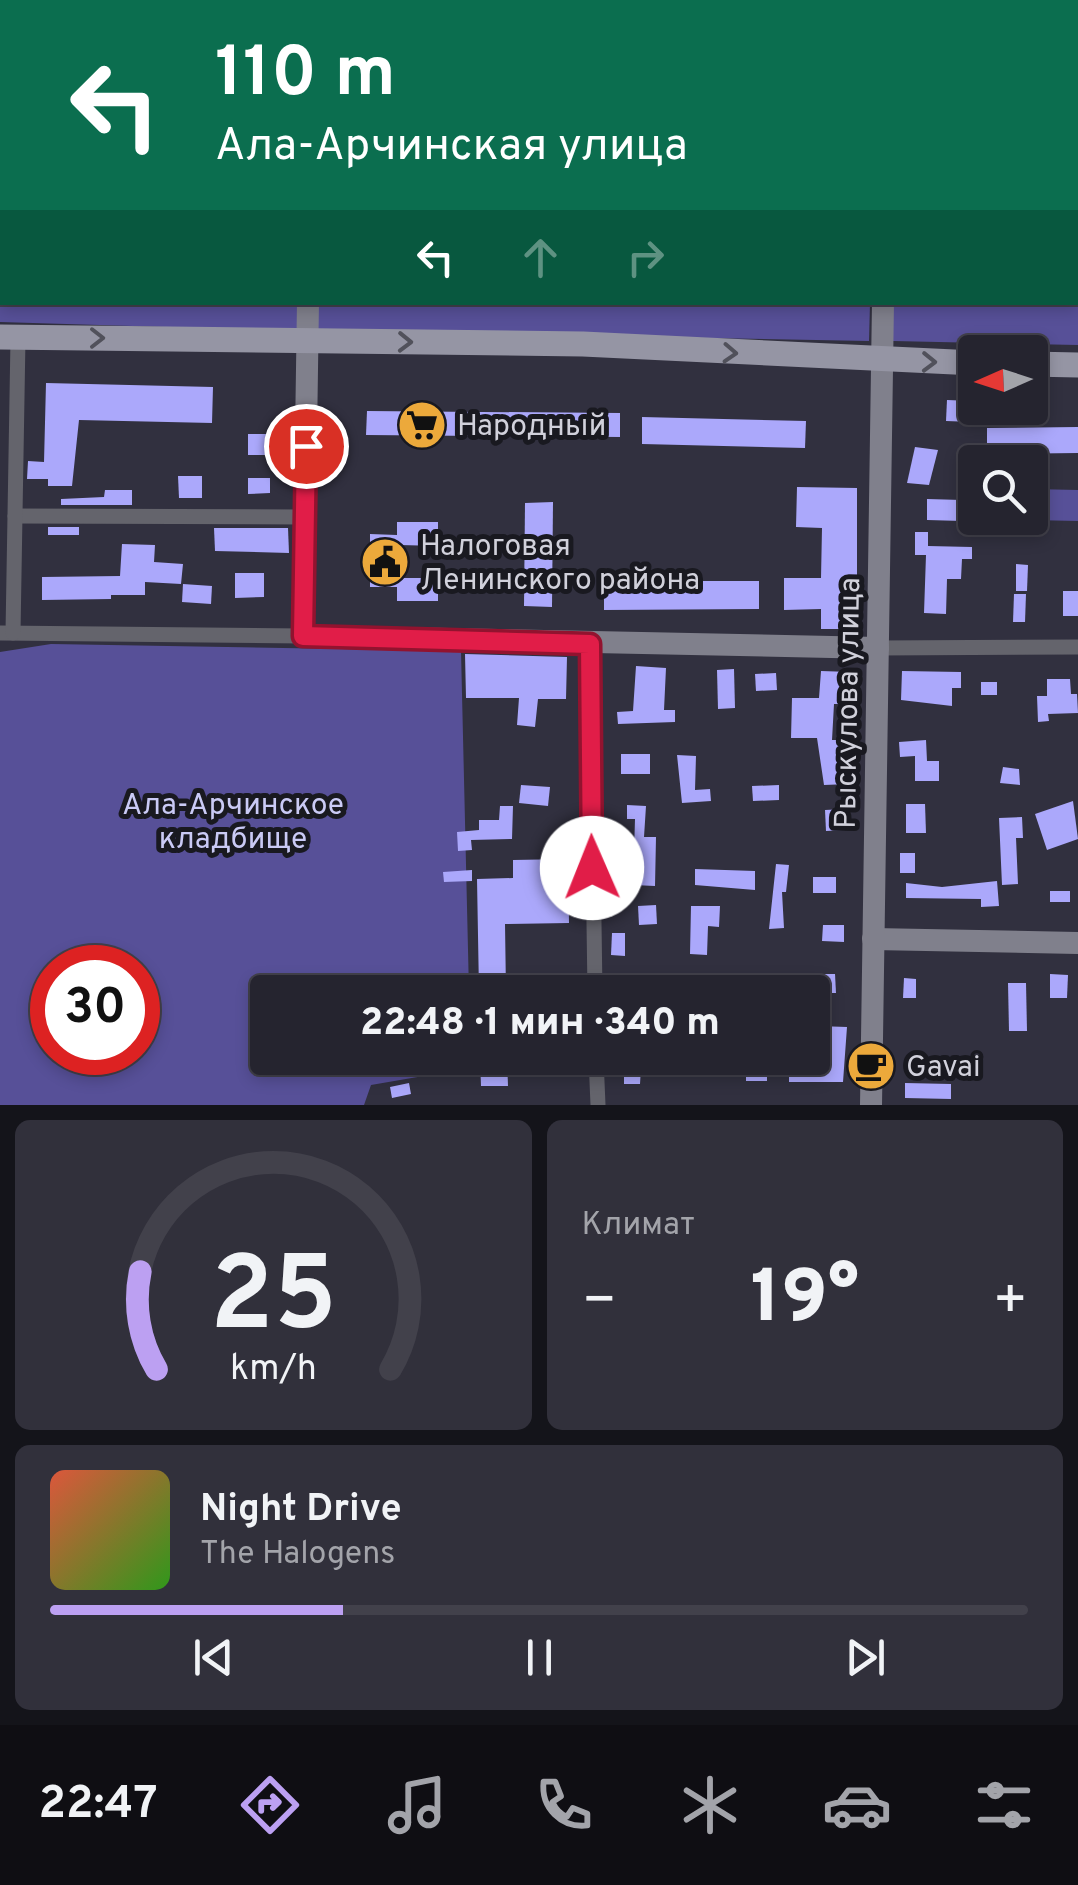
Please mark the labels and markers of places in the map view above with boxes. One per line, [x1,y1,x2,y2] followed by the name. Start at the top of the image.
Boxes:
[396,399,448,451] supermarket icon: Народный
[264,404,349,489] pin
[457,409,606,446] place label: Народный
[420,529,700,600] place label: Налоговая Ленинского района
[359,536,411,588] public building icon: Налоговая Ленинского района
[845,1040,897,1092] cafe icon: Gavai
[906,1050,981,1087] place label: Gavai

